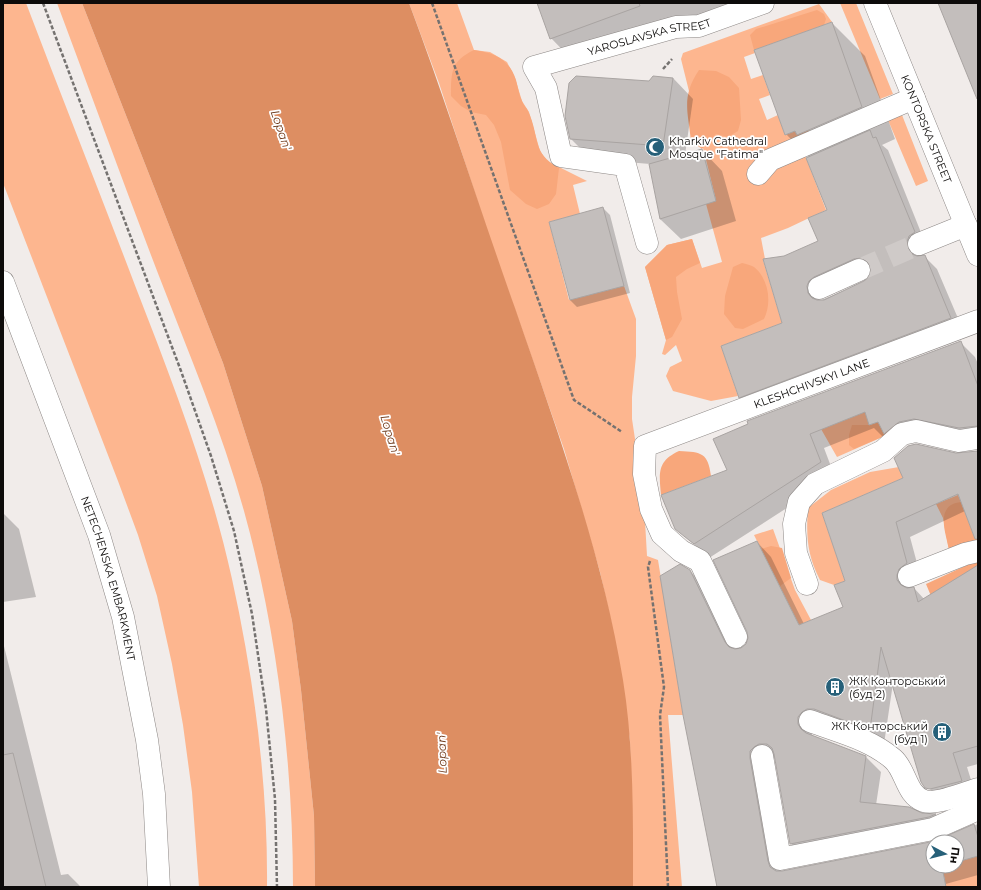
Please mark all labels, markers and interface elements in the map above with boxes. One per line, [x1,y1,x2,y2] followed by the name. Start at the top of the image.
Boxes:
[586,15,714,59] street label: YAROSLAVSKA STREET
[898,73,955,186] street label: KONTORSKA STREET
[268,108,295,152] water label: Lopan'
[669,134,767,161] place label: Kharkiv Cathedral Mosque "Fatima"
[644,136,666,158] mosque icon: Kharkiv Cathedral Mosque "Fatima"
[752,355,871,412] street label: KLESHCHIVSKYI LANE
[377,413,404,457] water label: Lopan'
[78,494,139,663] street label: NETECHENSKA EMBARKMENT
[849,674,946,701] place label: ЖК Конторський (буд 2)
[824,676,846,698] building icon: ЖК Конторський (буд 2)
[831,719,928,746] place label: ЖК Конторський (буд 1)
[931,721,953,743] building icon: ЖК Конторський (буд 1)
[433,732,450,774] water label: Lopan'
[925,834,965,874] north arrow
[947,846,963,864] text: Пн

